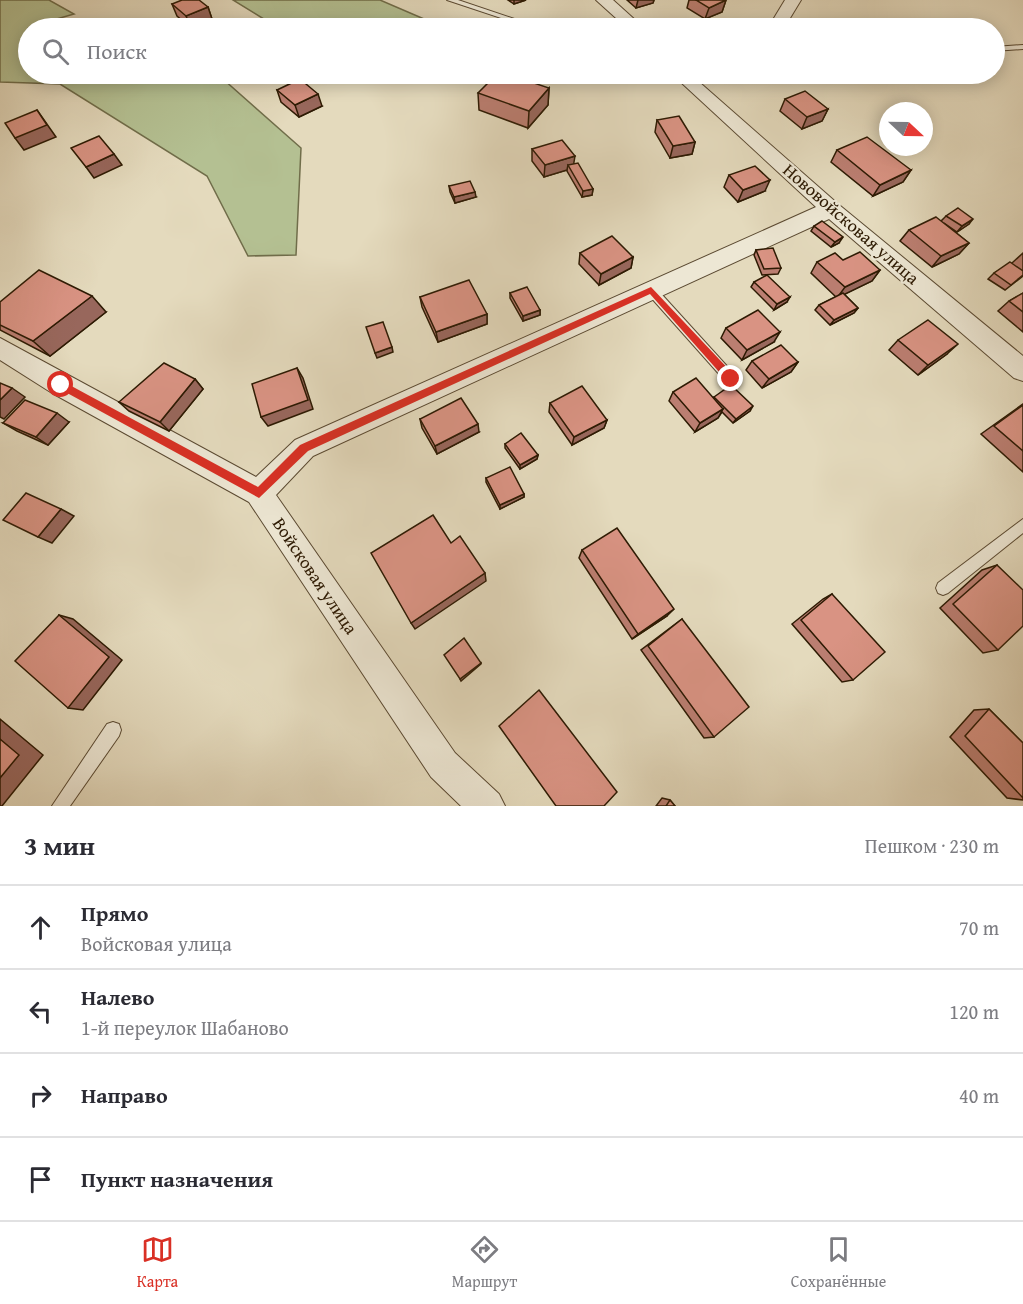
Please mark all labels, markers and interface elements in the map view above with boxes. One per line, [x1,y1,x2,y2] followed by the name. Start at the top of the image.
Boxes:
[18,18,1005,84] search box
[39,35,72,68] icon: search
[87,35,147,67] text: Поиск
[879,102,933,156] north arrow
[777,157,926,291] street label: Нововойсковая улица
[717,365,743,391] route end
[47,371,73,397] route start
[266,512,365,640] street label: Войсковая улица
[24,826,95,865] text: 3 мин
[865,831,999,860] text: Пешком · 230 m
[81,897,148,929] text: Прямо
[24,911,57,944] icon: ahead
[959,913,999,942] text: 70 m
[81,929,232,958] text: Войсковая улица
[81,981,154,1013] text: Налево
[24,995,57,1028] icon: left
[949,997,999,1026] text: 120 m
[81,1013,289,1042] text: 1-й переулок Шабаново
[24,1079,57,1112] icon: right
[81,1079,168,1111] text: Направо
[959,1081,999,1110] text: 40 m
[24,1163,57,1196] icon: arrive
[81,1163,273,1195] text: Пункт назначения
[137,1233,178,1293] tab: Карта
[452,1233,517,1293] tab: Маршрут
[791,1233,886,1293] tab: Сохранённые

